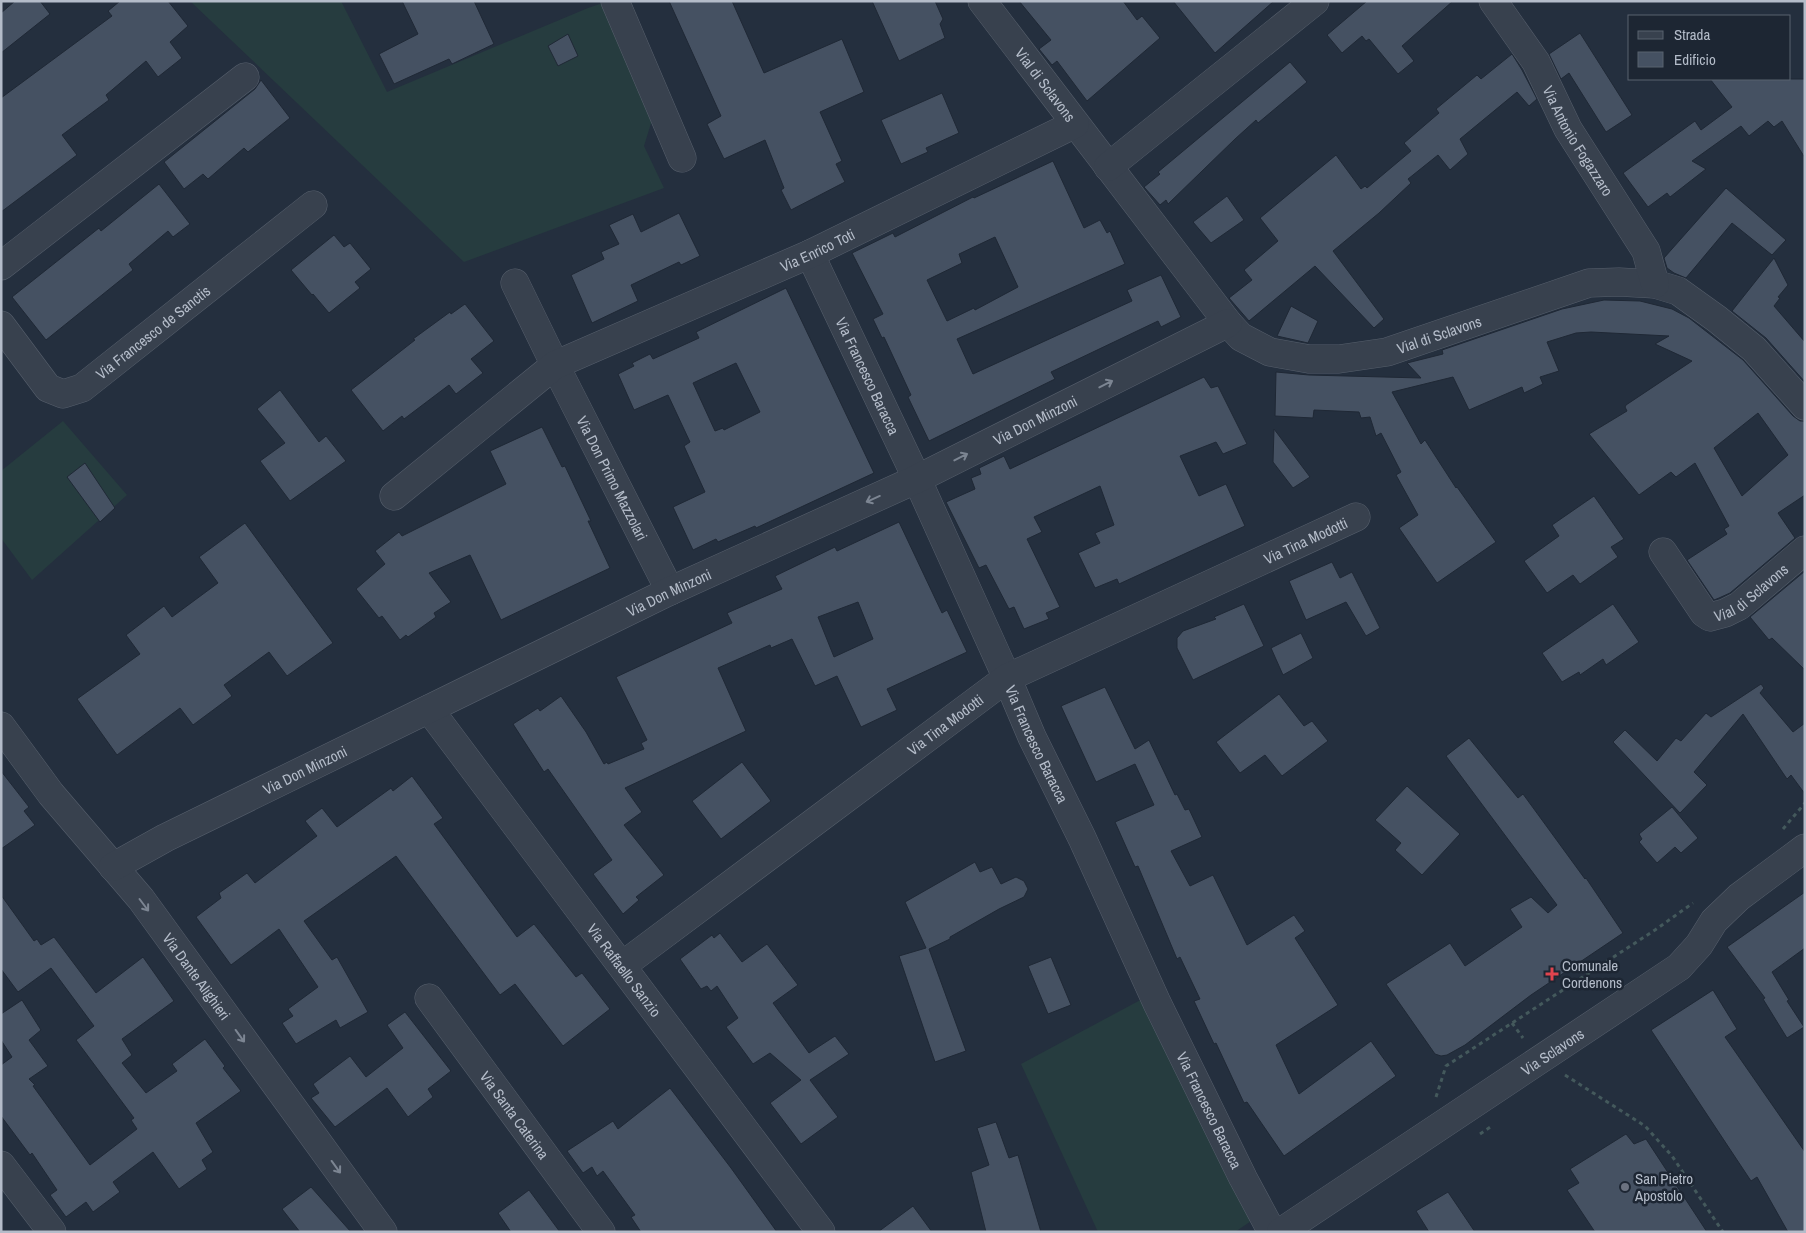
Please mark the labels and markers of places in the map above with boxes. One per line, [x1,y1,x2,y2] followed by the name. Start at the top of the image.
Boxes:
[1562,955,1622,993] place label: Comunale Cordenons
[1546,968,1558,980] marker: Comunale Cordenons
[1634,1168,1693,1206] place label: San Pietro Apostolo
[1619,1181,1631,1193] marker: San Pietro Apostolo

